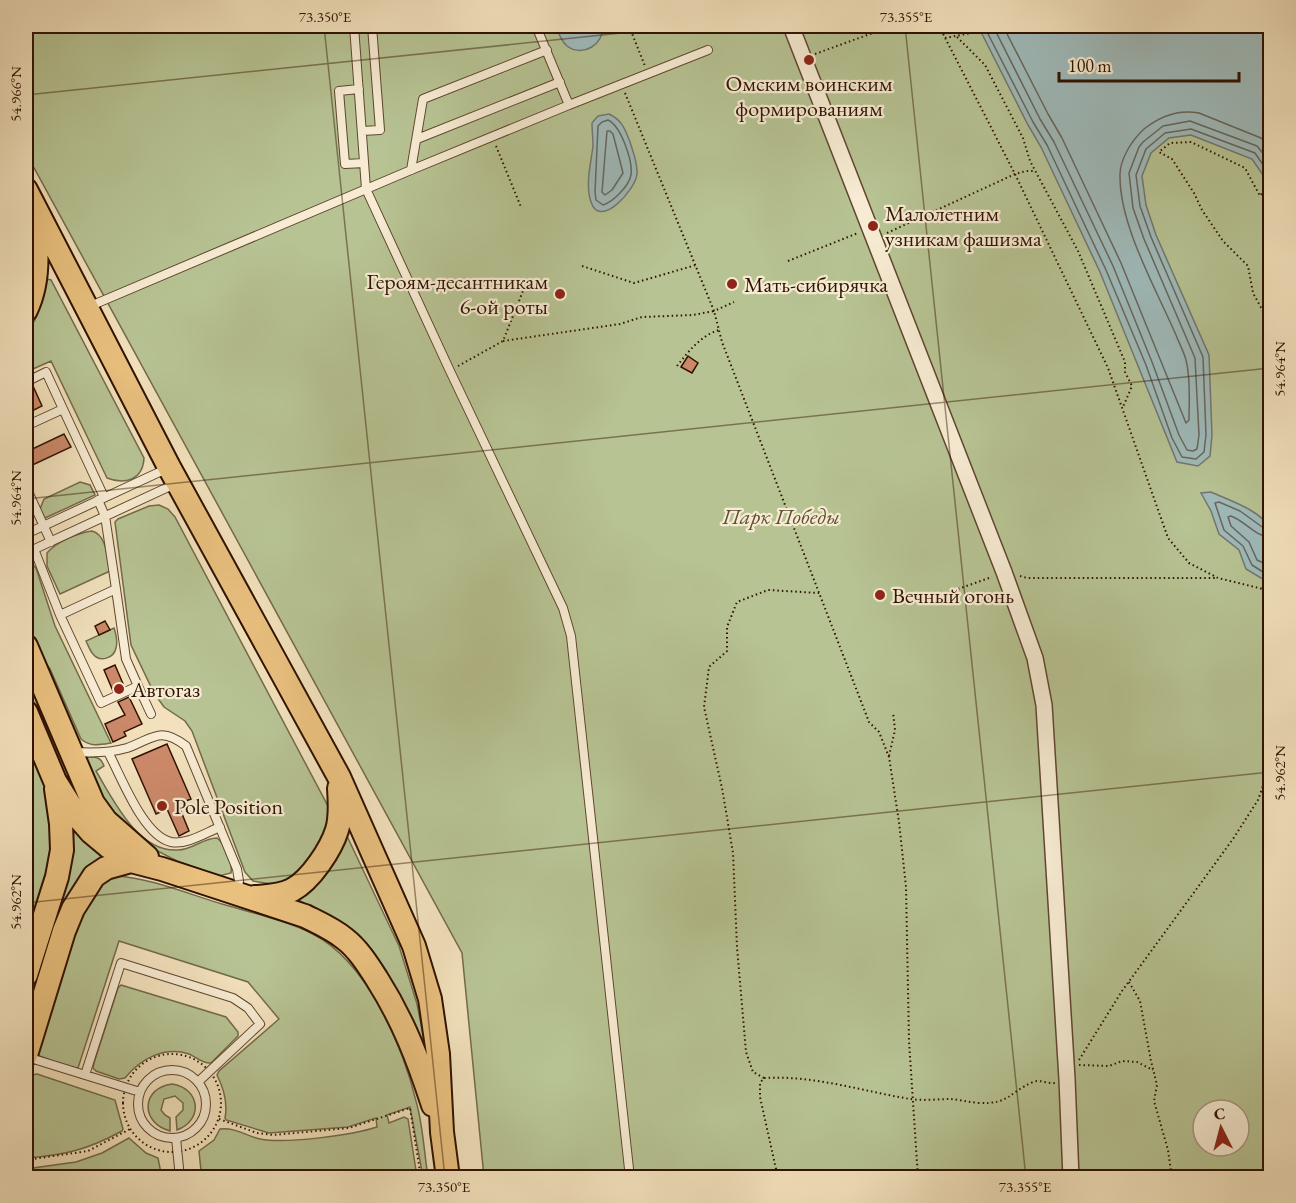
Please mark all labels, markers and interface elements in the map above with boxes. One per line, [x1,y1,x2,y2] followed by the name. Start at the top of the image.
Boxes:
[299,7,352,26] text: 73.350°E
[880,7,933,26] text: 73.355°E
[1059,45,1239,83] scale bar
[802,53,816,67] marker: Омским воинским формированиям
[1068,54,1112,77] text: 100 m
[6,66,25,122] text: 54.966°N
[725,69,893,123] place label: Омским воинским формированиям
[885,199,1042,253] place label: Малолетним узникам фашизма
[866,219,880,233] marker: Малолетним узникам фашизма
[366,267,548,321] place label: Героям-десантникам 6-ой роты
[744,270,888,299] place label: Мать-сибирячка
[725,277,739,291] marker: Мать-сибирячка
[553,287,567,301] marker: Героям-десантникам 6-ой роты
[1270,341,1289,397] text: 54.964°N
[6,470,25,526] text: 54.964°N
[721,502,840,531] park label: Парк Победы
[892,581,1014,610] place label: Вечный огонь
[873,588,887,602] marker: Вечный огонь
[130,675,200,704] place label: Автогаз
[112,682,126,696] marker: Автогаз
[1270,745,1289,801] text: 54.962°N
[174,792,283,821] place label: Pole Position
[155,799,169,813] marker: Pole Position
[6,874,25,930] text: 54.962°N
[1191,1098,1251,1158] north arrow
[1213,1103,1226,1125] text: С
[418,1177,471,1196] text: 73.350°E
[999,1177,1052,1196] text: 73.355°E

